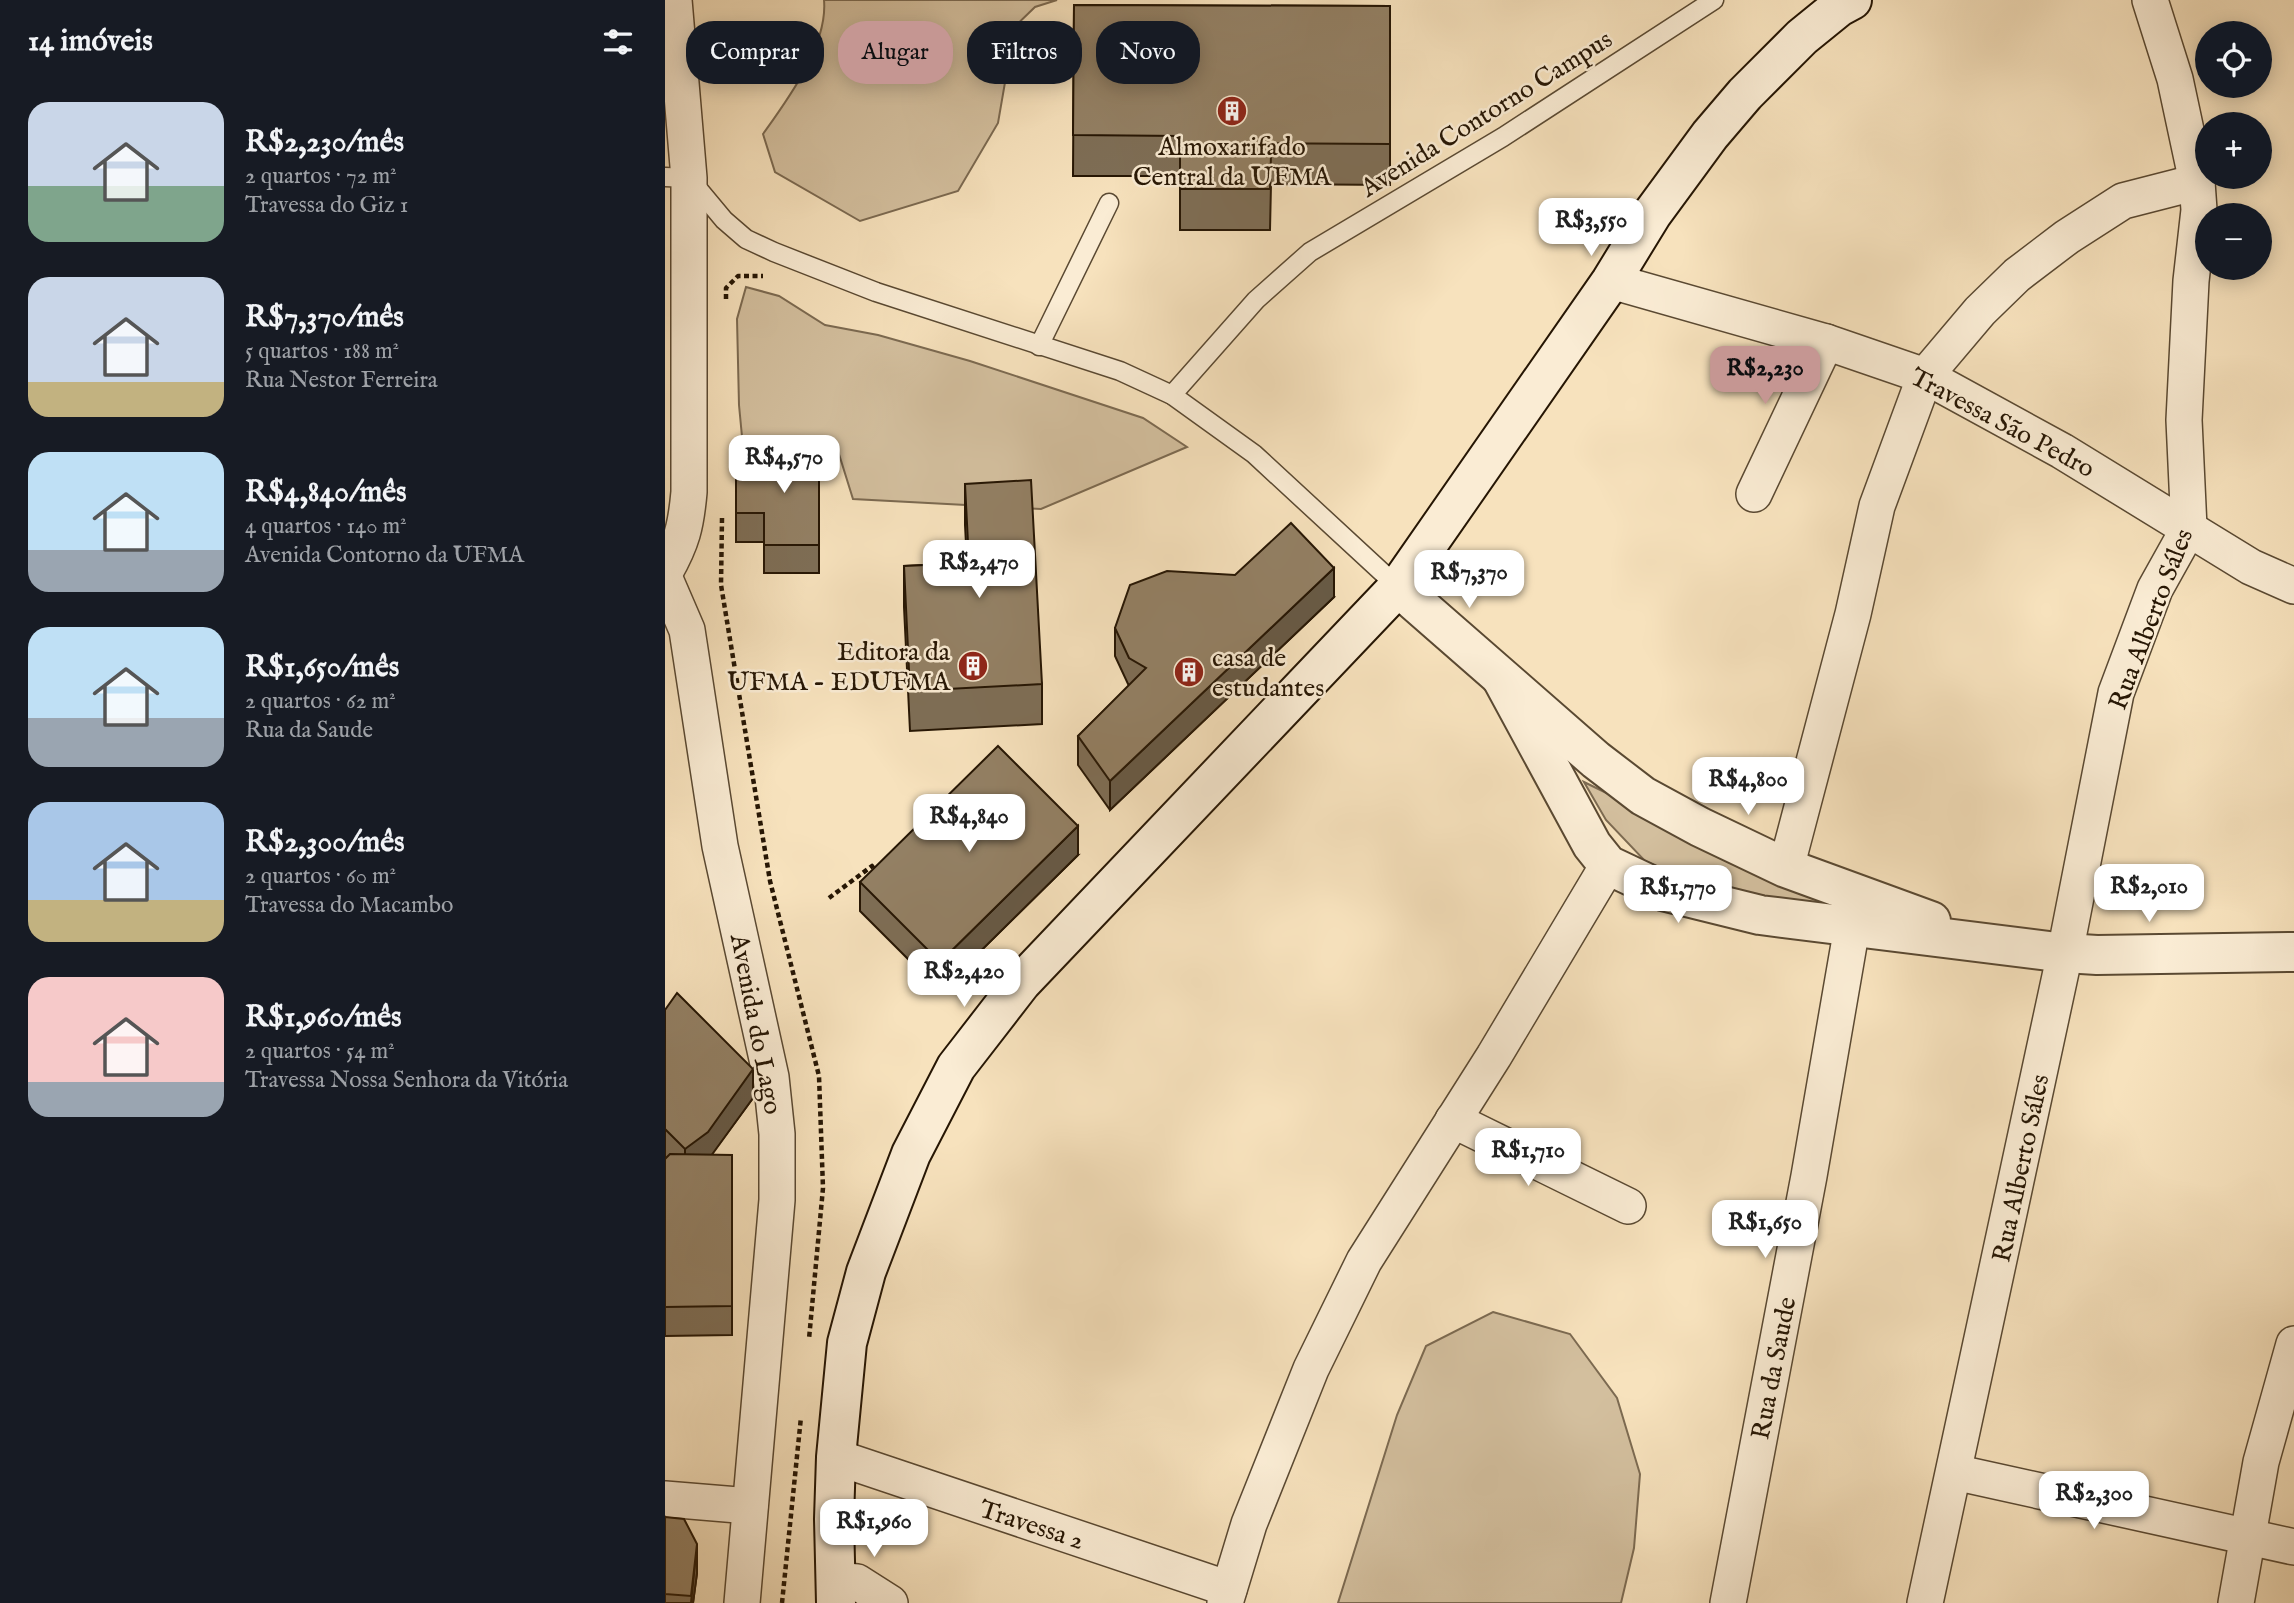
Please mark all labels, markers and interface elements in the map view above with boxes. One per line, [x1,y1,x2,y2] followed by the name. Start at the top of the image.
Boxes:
[686,21,824,84] chip: Comprar
[838,21,953,84] chip: Alugar
[967,21,1082,84] chip: Filtros
[1096,21,1200,84] chip: Novo
[2195,21,2272,280] map controls
[2195,21,2272,98] button: locate
[28,23,153,61] text: 14 imóveis
[599,23,637,61] icon: filters
[1354,23,1619,206] street label: Avenida Contorno Campus
[1215,94,1249,128] building icon: Almoxarifado Central da UFMA
[2195,112,2272,189] button: +
[245,124,404,162] text: R$2,230/mês
[84,130,168,214] icon: home
[1133,131,1332,194] place label: Almoxarifado Central da UFMA
[245,162,397,191] text: 2 quartos · 72 m²
[245,191,408,220] text: Travessa do Giz 1
[1526,198,1656,258] pin: R$3,550
[2195,203,2272,280] button: −
[1555,206,1627,235] text: R$3,550
[245,299,404,337] text: R$7,370/mês
[84,305,168,389] icon: home
[245,337,399,366] text: 5 quartos · 188 m²
[1700,346,1830,406] pin: R$2,230
[1726,354,1804,383] text: R$2,230
[1904,361,2100,486] street label: Travessa São Pedro
[245,366,438,395] text: Rua Nestor Ferreira
[719,435,849,495] pin: R$4,570
[745,443,823,472] text: R$4,570
[245,474,407,512] text: R$4,840/mês
[84,480,168,564] icon: home
[245,512,407,541] text: 4 quartos · 140 m²
[2102,524,2201,715] street label: Rua Alberto Sáles
[914,540,1044,600] pin: R$2,470
[245,541,524,570] text: Avenida Contorno da UFMA
[939,548,1019,577] text: R$2,470
[1404,550,1534,610] pin: R$7,370
[1430,558,1508,587] text: R$7,370
[727,636,951,699] place label: Editora da UFMA - EDUFMA
[1212,642,1324,705] place label: casa de estudantes
[245,649,399,687] text: R$1,650/mês
[956,649,990,683] building icon: Editora da UFMA - EDUFMA
[84,655,168,739] icon: home
[1172,655,1206,689] building icon: casa de estudantes
[245,687,396,716] text: 2 quartos · 62 m²
[245,716,373,745] text: Rua da Saude
[1683,758,1813,817] pin: R$4,800
[1708,765,1788,794] text: R$4,800
[904,794,1034,854] pin: R$4,840
[929,802,1009,831] text: R$4,840
[245,824,405,862] text: R$2,300/mês
[84,830,168,914] icon: home
[245,862,396,891] text: 2 quartos · 60 m²
[2084,864,2214,924] pin: R$2,010
[1613,866,1743,925] pin: R$1,770
[2110,872,2188,901] text: R$2,010
[1640,873,1716,902] text: R$1,770
[245,891,453,920] text: Travessa do Macambo
[722,930,789,1117] street label: Avenida do Lago
[899,950,1029,1009] pin: R$2,420
[924,957,1004,986] text: R$2,420
[245,999,402,1037] text: R$1,960/mês
[84,1005,168,1089] icon: home
[245,1037,395,1066] text: 2 quartos · 54 m²
[245,1066,568,1095] text: Travessa Nossa Senhora da Vitória
[1985,1071,2057,1265] street label: Rua Alberto Sáles
[1463,1128,1593,1188] pin: R$1,710
[1491,1136,1565,1165] text: R$1,710
[1700,1200,1830,1260] pin: R$1,650
[1728,1208,1802,1237] text: R$1,650
[1744,1294,1804,1442] street label: Rua da Saude
[2029,1472,2159,1531] pin: R$2,300
[2055,1479,2133,1508] text: R$2,300
[975,1493,1088,1558] street label: Travessa 2
[809,1500,939,1559] pin: R$1,960
[836,1507,912,1536] text: R$1,960

